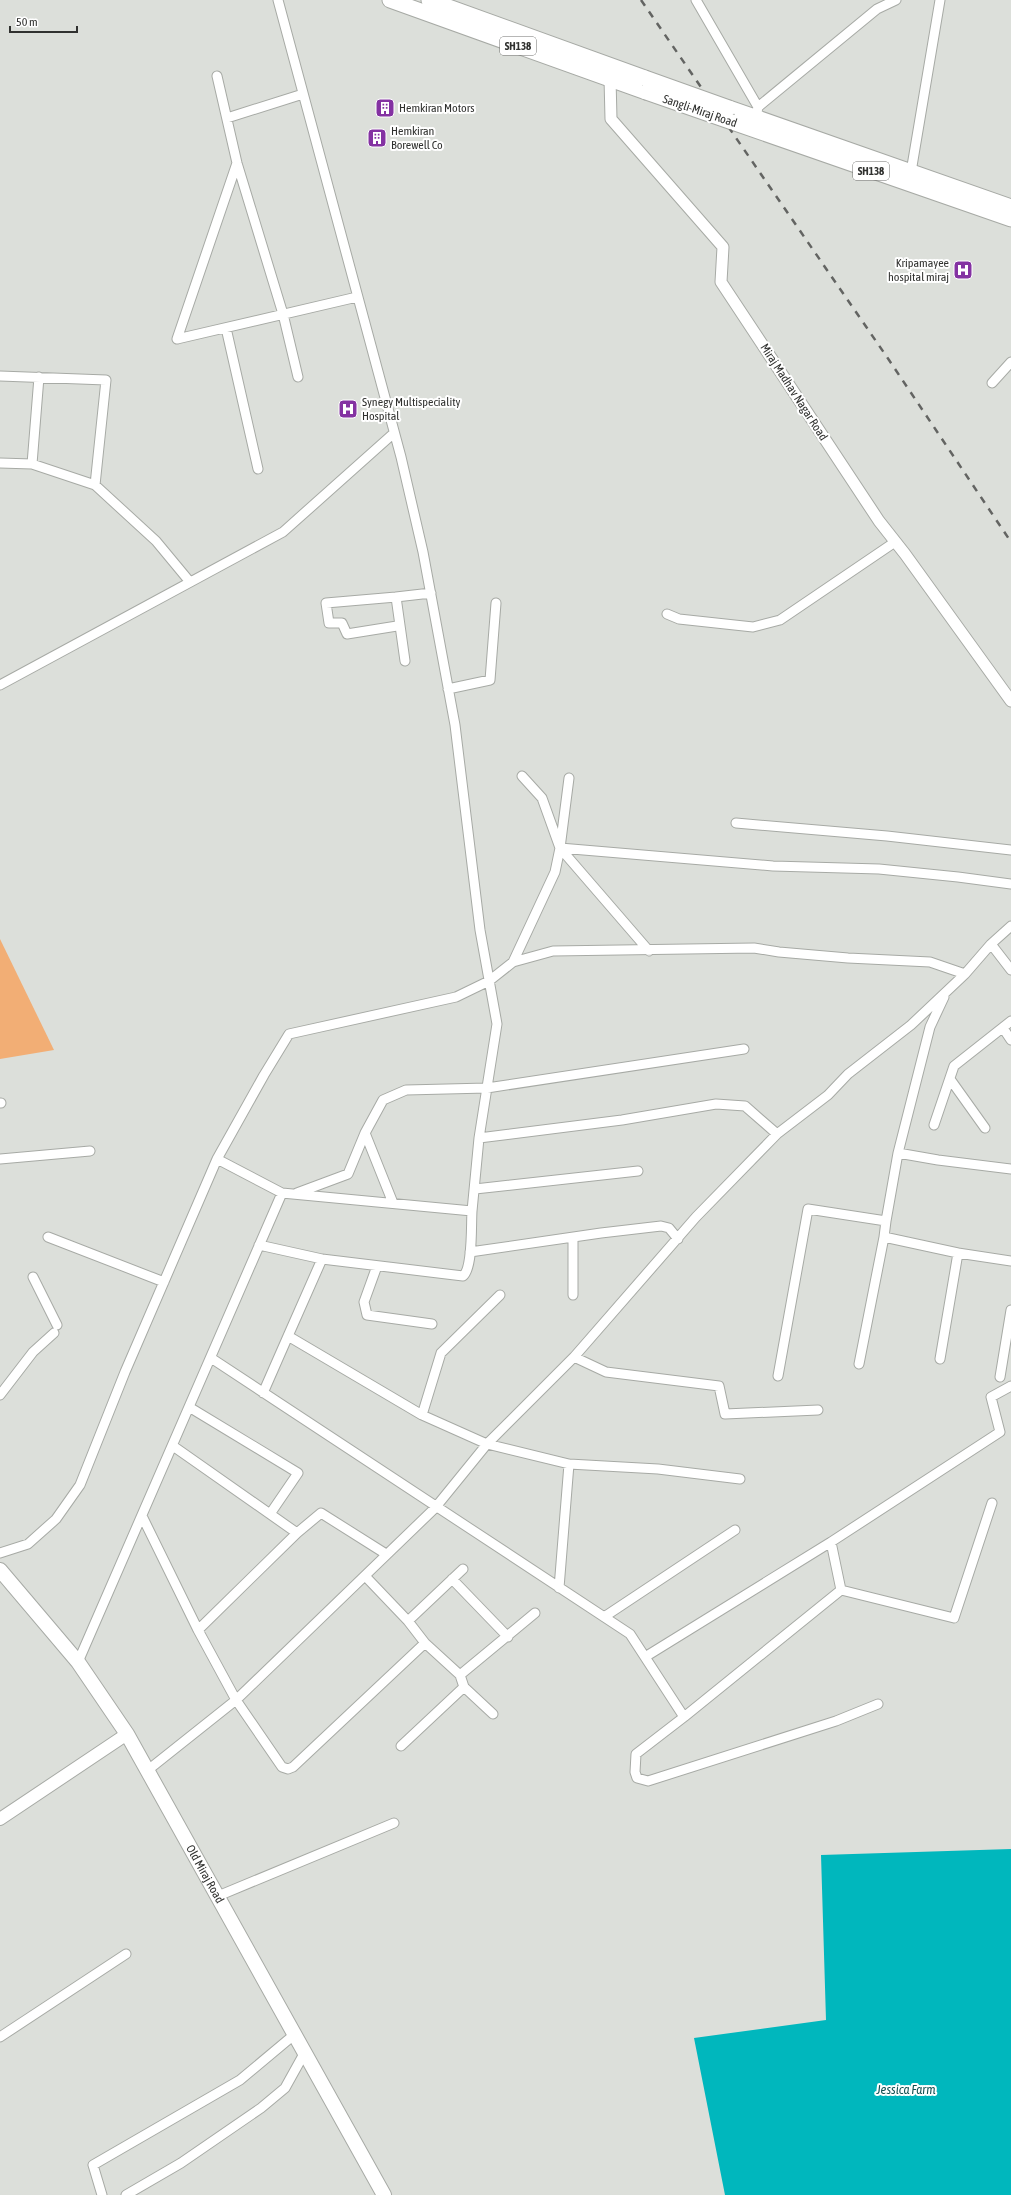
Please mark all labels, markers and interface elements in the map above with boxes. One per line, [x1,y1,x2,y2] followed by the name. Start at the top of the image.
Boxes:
[10,8,77,34] scale bar
[16,15,38,29] text: 50 m
[500,37,536,55] road number: SH138
[661,92,739,130] street label: Sangli-Miraj Road
[374,97,396,119] building icon: Hemkiran Motors
[399,101,475,115] place label: Hemkiran Motors
[391,124,443,152] place label: Hemkiran Borewell Co
[366,127,388,149] building icon: Hemkiran Borewell Co
[853,162,889,180] road number: SH138
[888,256,949,284] place label: Kripamayee hospital miraj
[952,259,974,281] hospital icon: Kripamayee hospital miraj
[757,341,831,443] street label: Miraj Madhav Nagar Road
[362,395,461,423] place label: Synegy Multispeciality Hospital
[337,398,359,420] hospital icon: Synegy Multispeciality Hospital
[183,1842,227,1906] street label: Old Miraj Road
[875,2082,936,2097] water label: Jessica Farm

